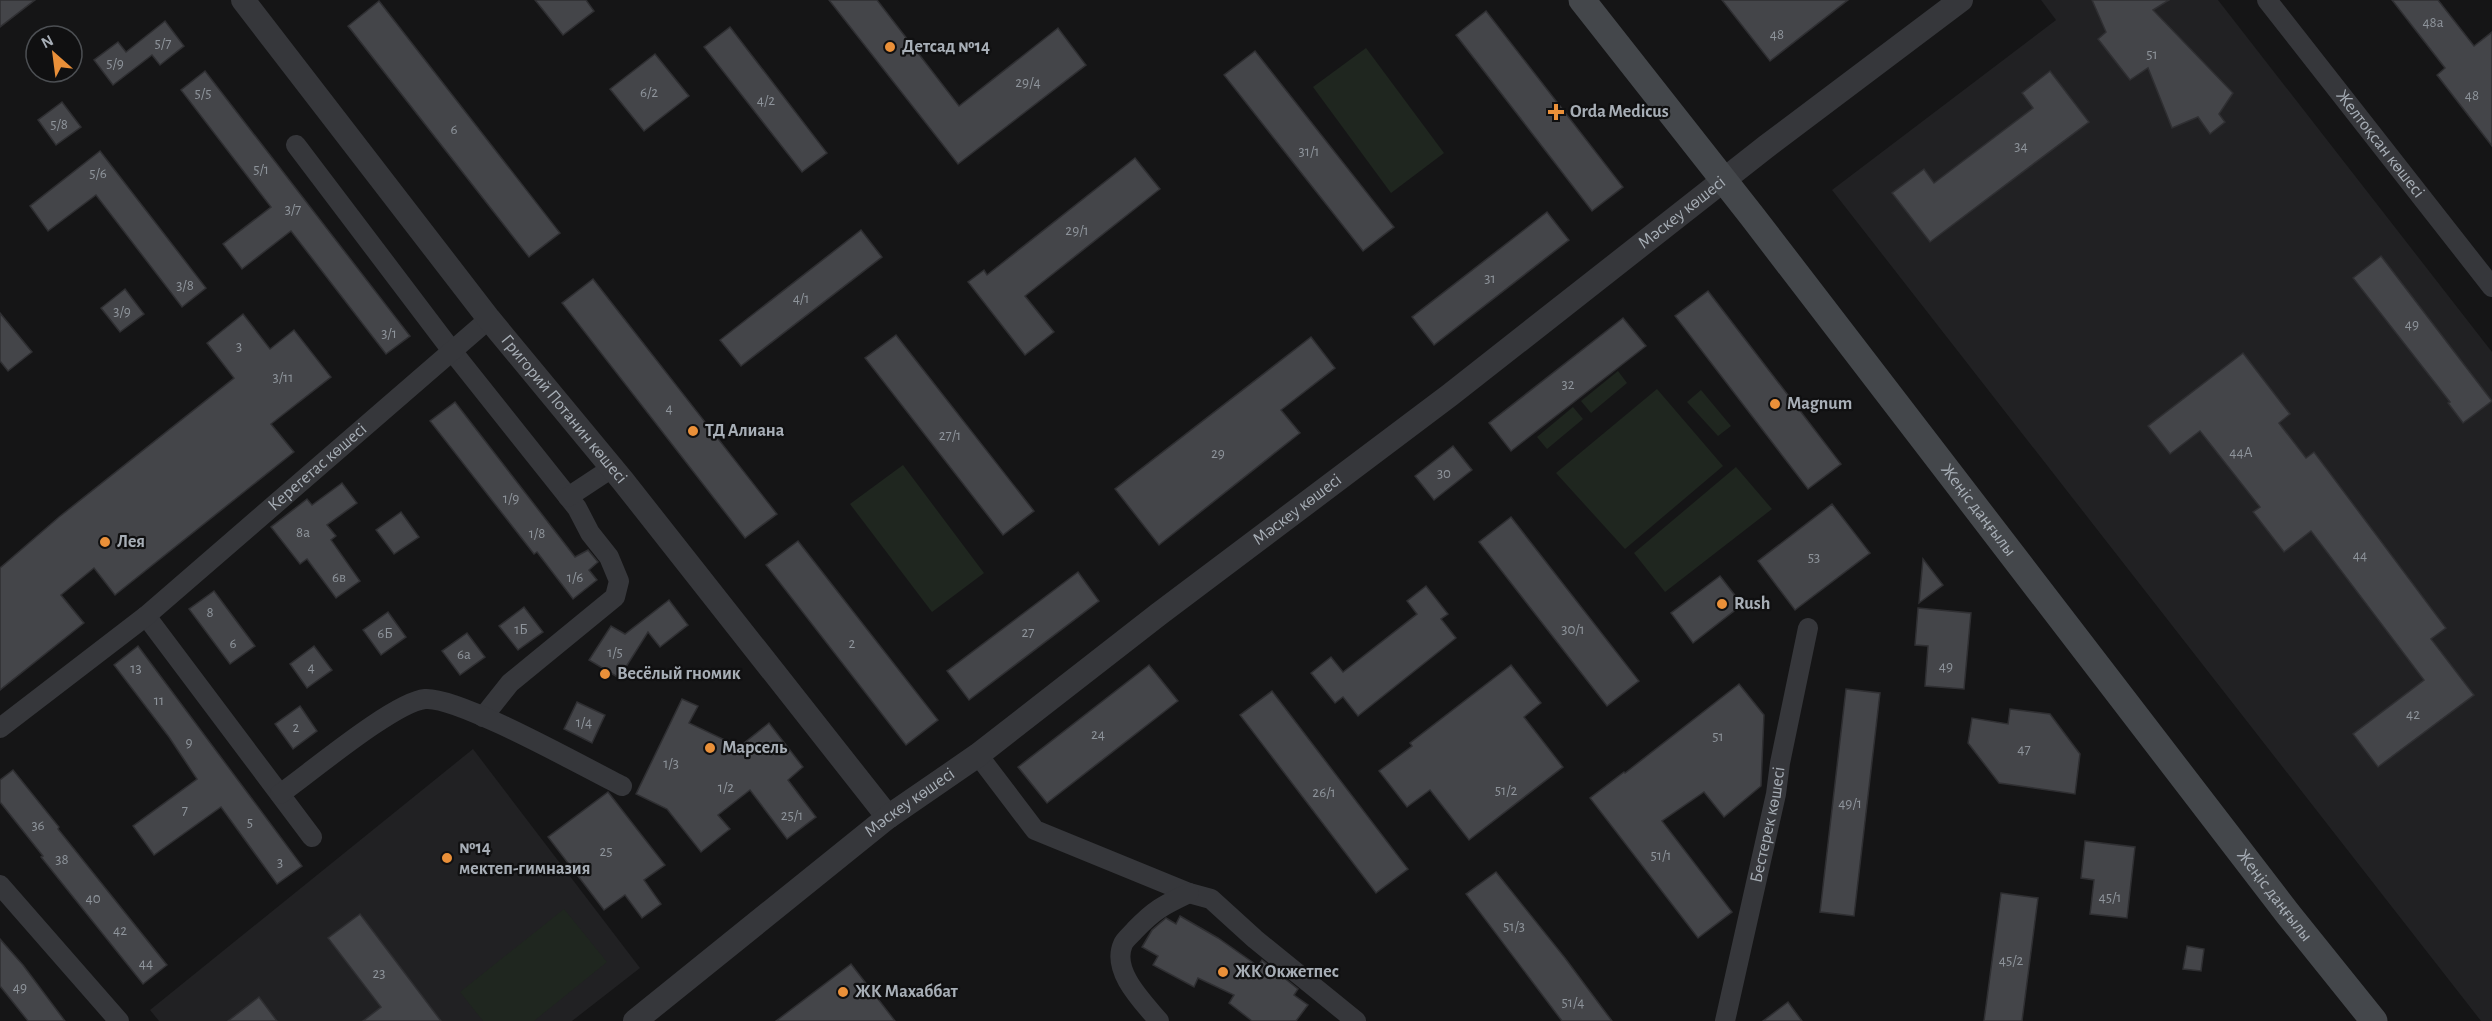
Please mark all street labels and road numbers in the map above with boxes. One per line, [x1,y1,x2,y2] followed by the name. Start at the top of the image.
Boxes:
[2332,87,2428,201] street label: Желтоқсан көшесі
[1635,173,1729,253] street label: Мәскеу көшесі
[497,331,630,487] street label: Григорий Потанин көшесі
[265,420,370,515] street label: Керегетас көшесі
[1937,461,2019,560] street label: Жеңіс даңғылы
[1250,471,1345,549] street label: Мәскеу көшесі
[861,765,958,841] street label: Мәскеу көшесі
[1747,766,1788,885] street label: Бестерек көшесі
[2233,846,2315,945] street label: Жеңіс даңғылы

